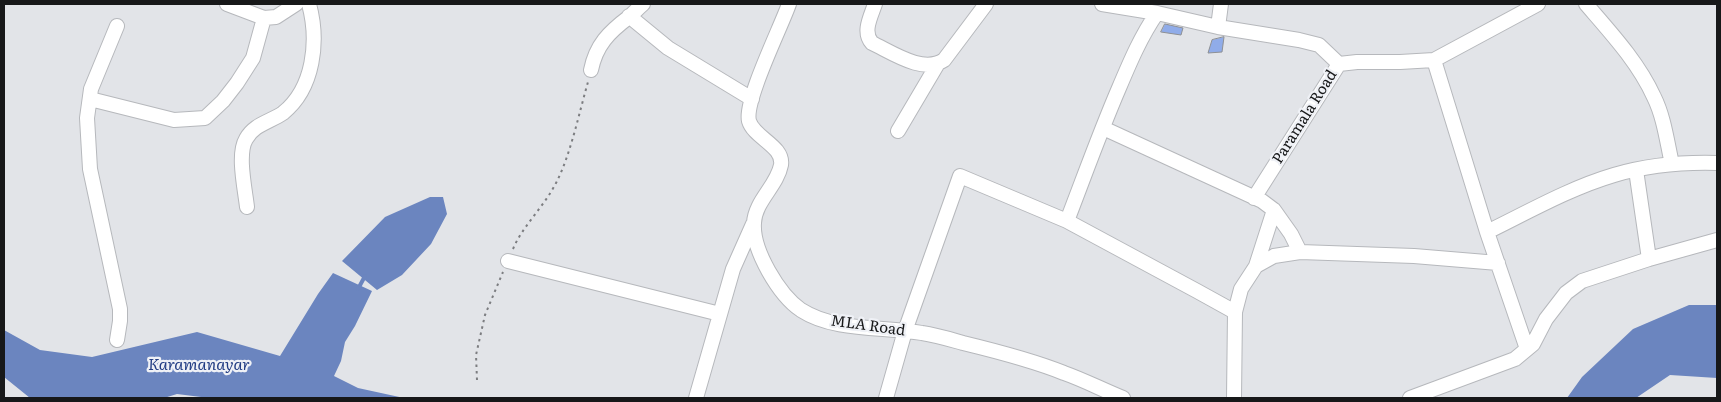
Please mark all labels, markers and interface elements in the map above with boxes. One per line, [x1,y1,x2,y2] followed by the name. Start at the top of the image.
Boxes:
[1269,67,1341,167] street label: Paramala Road
[830,312,906,340] street label: MLA Road
[148,355,250,375] water label: Karamanayar

